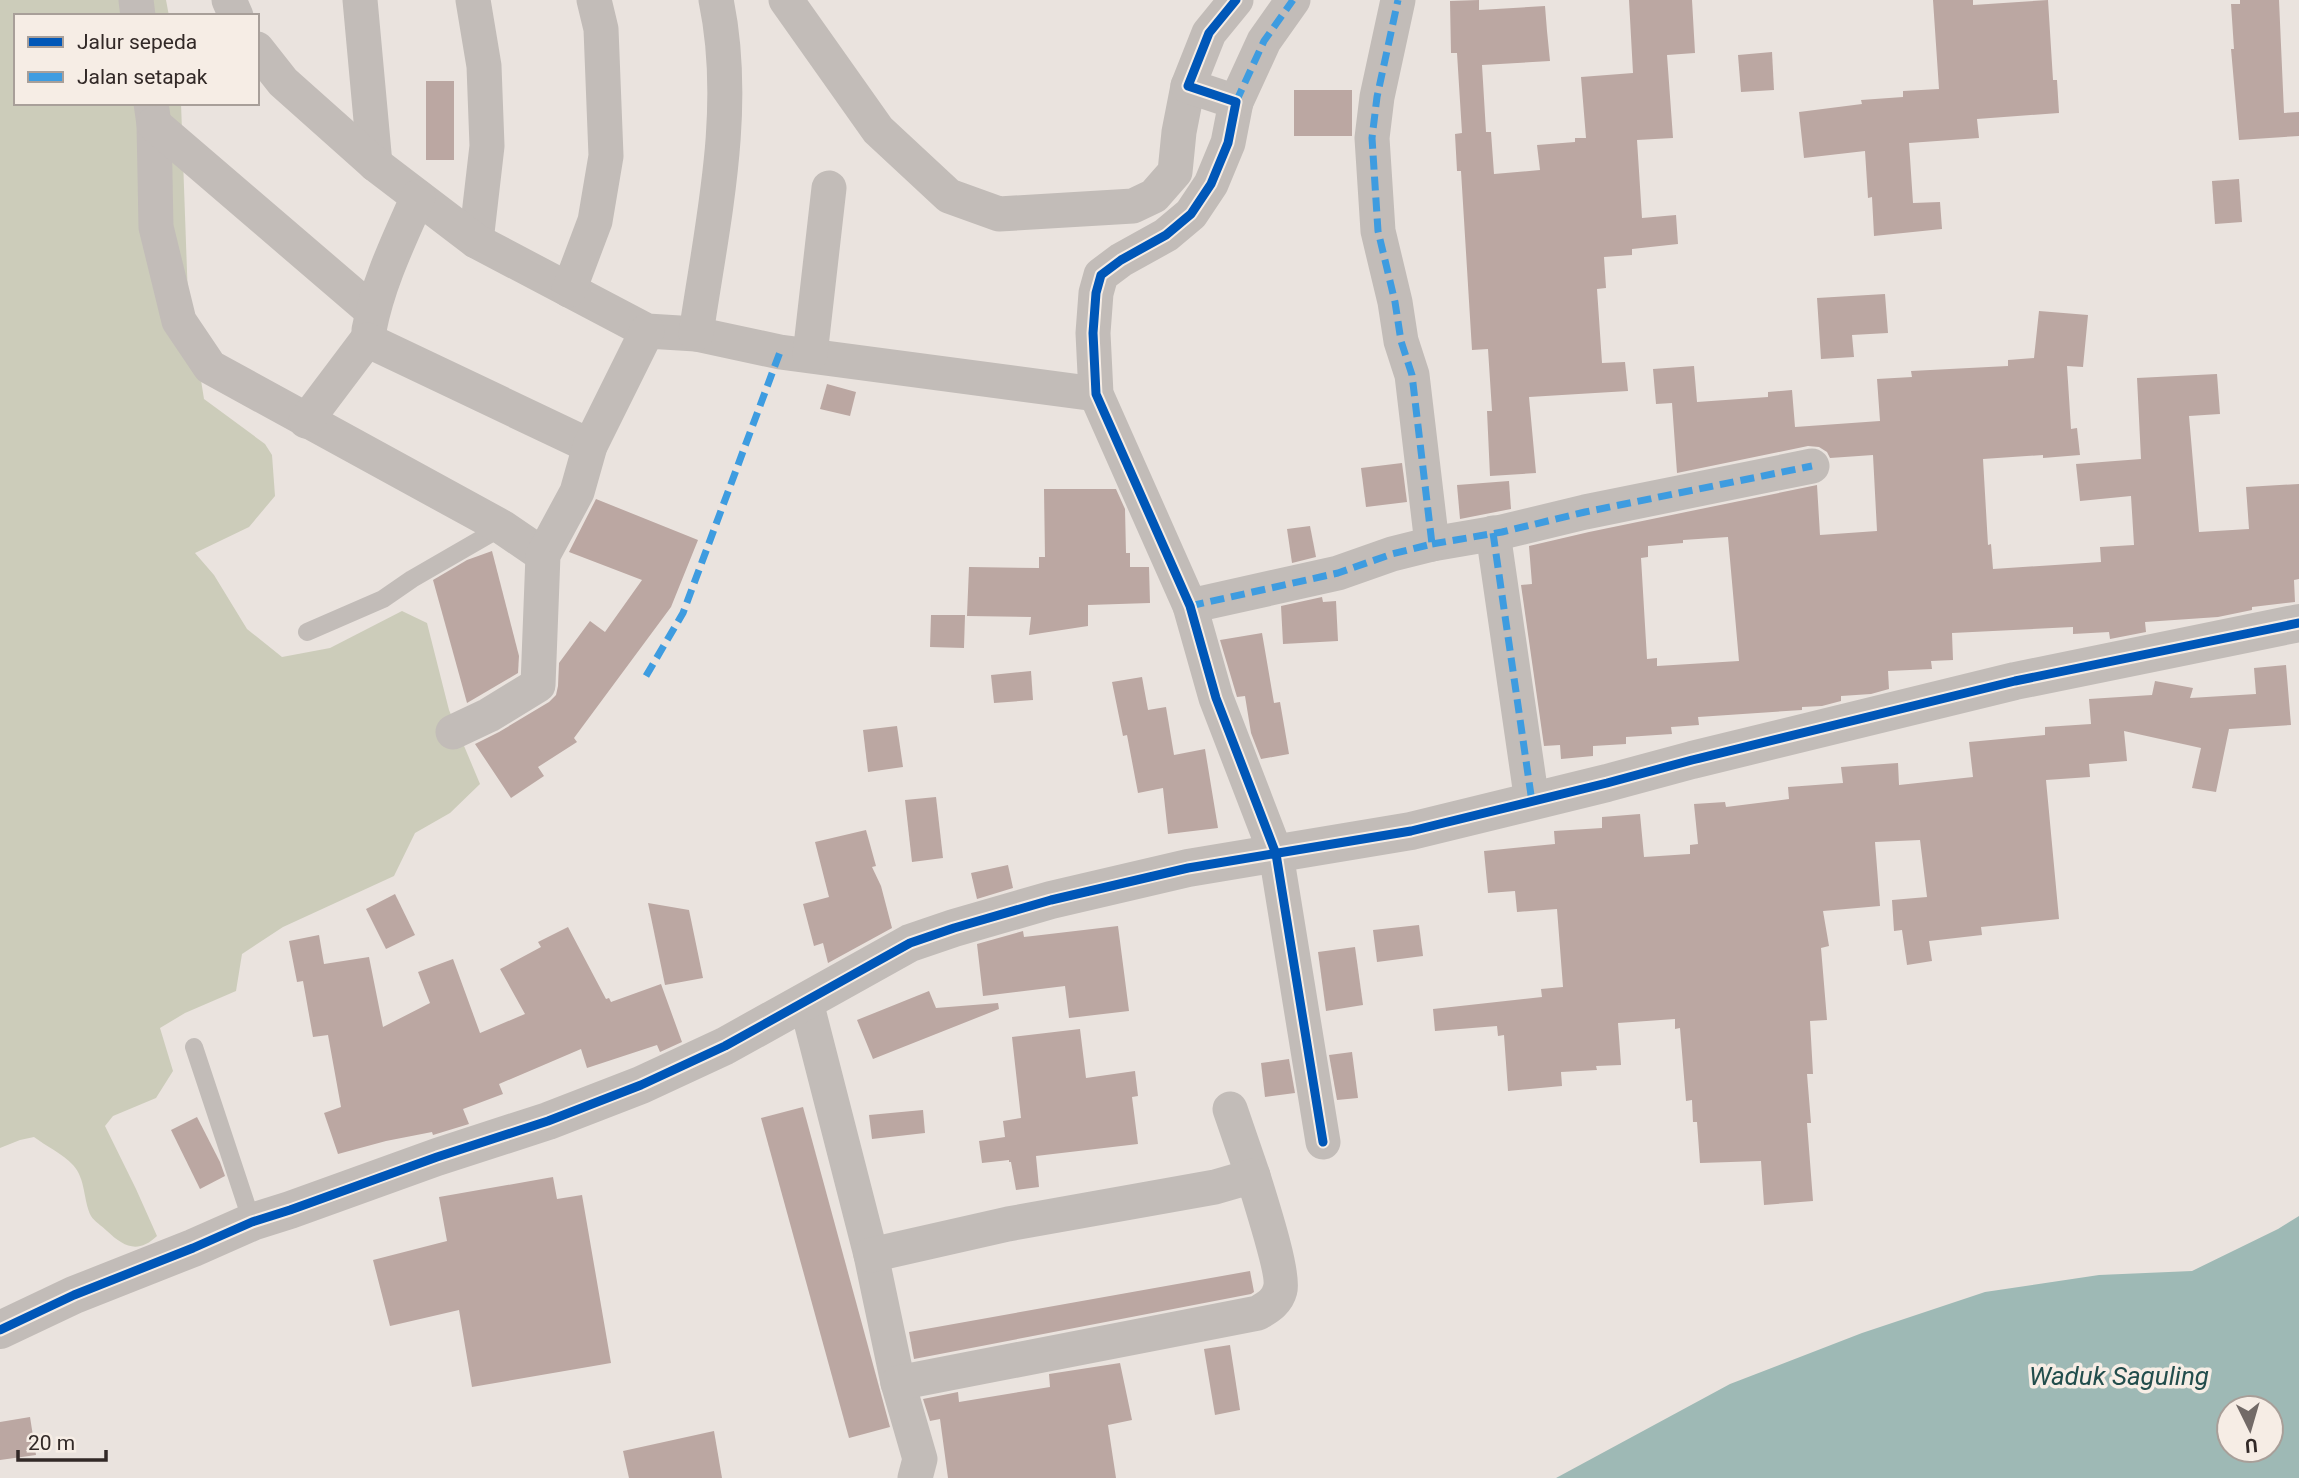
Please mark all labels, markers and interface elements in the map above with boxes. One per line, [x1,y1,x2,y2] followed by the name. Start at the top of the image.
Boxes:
[14,14,259,105] legend
[77,30,197,54] text: Jalur sepeda
[77,65,208,89] text: Jalan setapak
[2029,1361,2209,1391] water label: Waduk Saguling
[2215,1394,2285,1464] north arrow
[18,1418,105,1462] scale bar
[28,1431,75,1455] text: 20 m
[2244,1433,2259,1457] text: U

